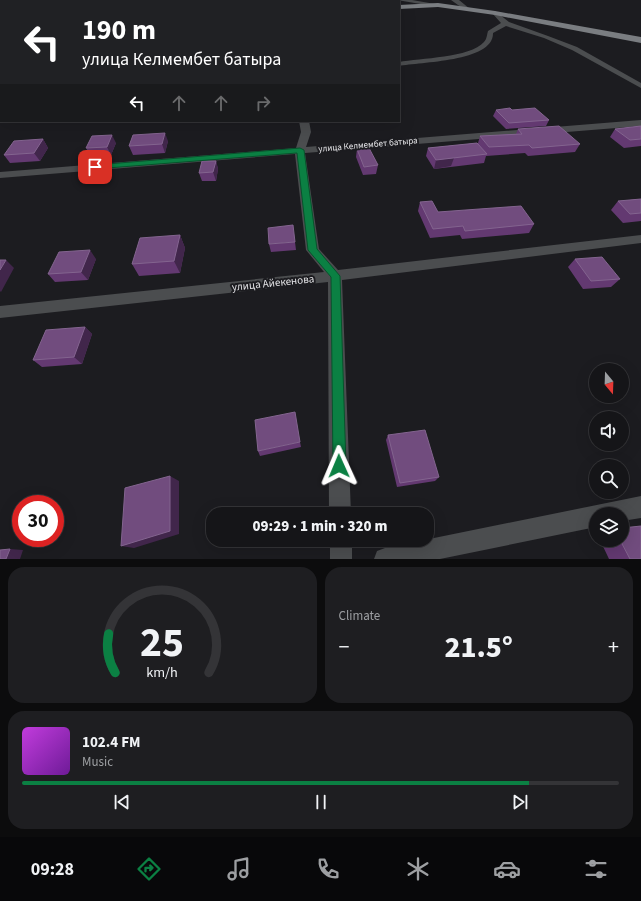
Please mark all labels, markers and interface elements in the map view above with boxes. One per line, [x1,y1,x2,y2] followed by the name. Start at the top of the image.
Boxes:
[82,10,156,50] text: 190 m
[16,16,68,68] icon: left
[82,47,281,72] text: улица Келмембет батыра
[126,92,148,114] icon: left
[168,92,190,114] icon: ahead
[210,92,232,114] icon: ahead
[252,92,274,114] icon: right
[318,134,418,156] street label: улица Келмембет батыра
[78,150,112,184] pin
[84,156,106,178] icon: arrive
[231,271,315,295] street label: улица Айекенова
[589,363,629,403] north arrow
[589,363,629,547] map controls
[589,411,629,451] button: sound
[318,445,360,487] position arrow
[589,459,629,499] button: search
[12,495,64,547] speed limit sign: 30
[589,507,629,547] button: layers
[253,516,387,537] text: 09:29 · 1 min · 320 m
[339,607,380,625] text: Climate
[140,613,184,673] text: 25
[445,626,513,669] text: 21.5°
[339,631,349,663] text: −
[608,631,619,663] text: +
[146,662,178,683] text: km/h
[82,732,140,753] text: 102.4 FM
[82,753,113,771] text: Music
[111,791,133,813] icon: previous
[310,791,332,813] icon: pause
[509,791,531,813] icon: next
[135,855,163,883] icon: directions
[225,855,253,883] icon: music
[314,855,342,883] icon: phone
[404,855,432,883] icon: climate
[493,855,521,883] icon: car
[582,855,610,883] icon: filters
[31,857,74,882] text: 09:28

